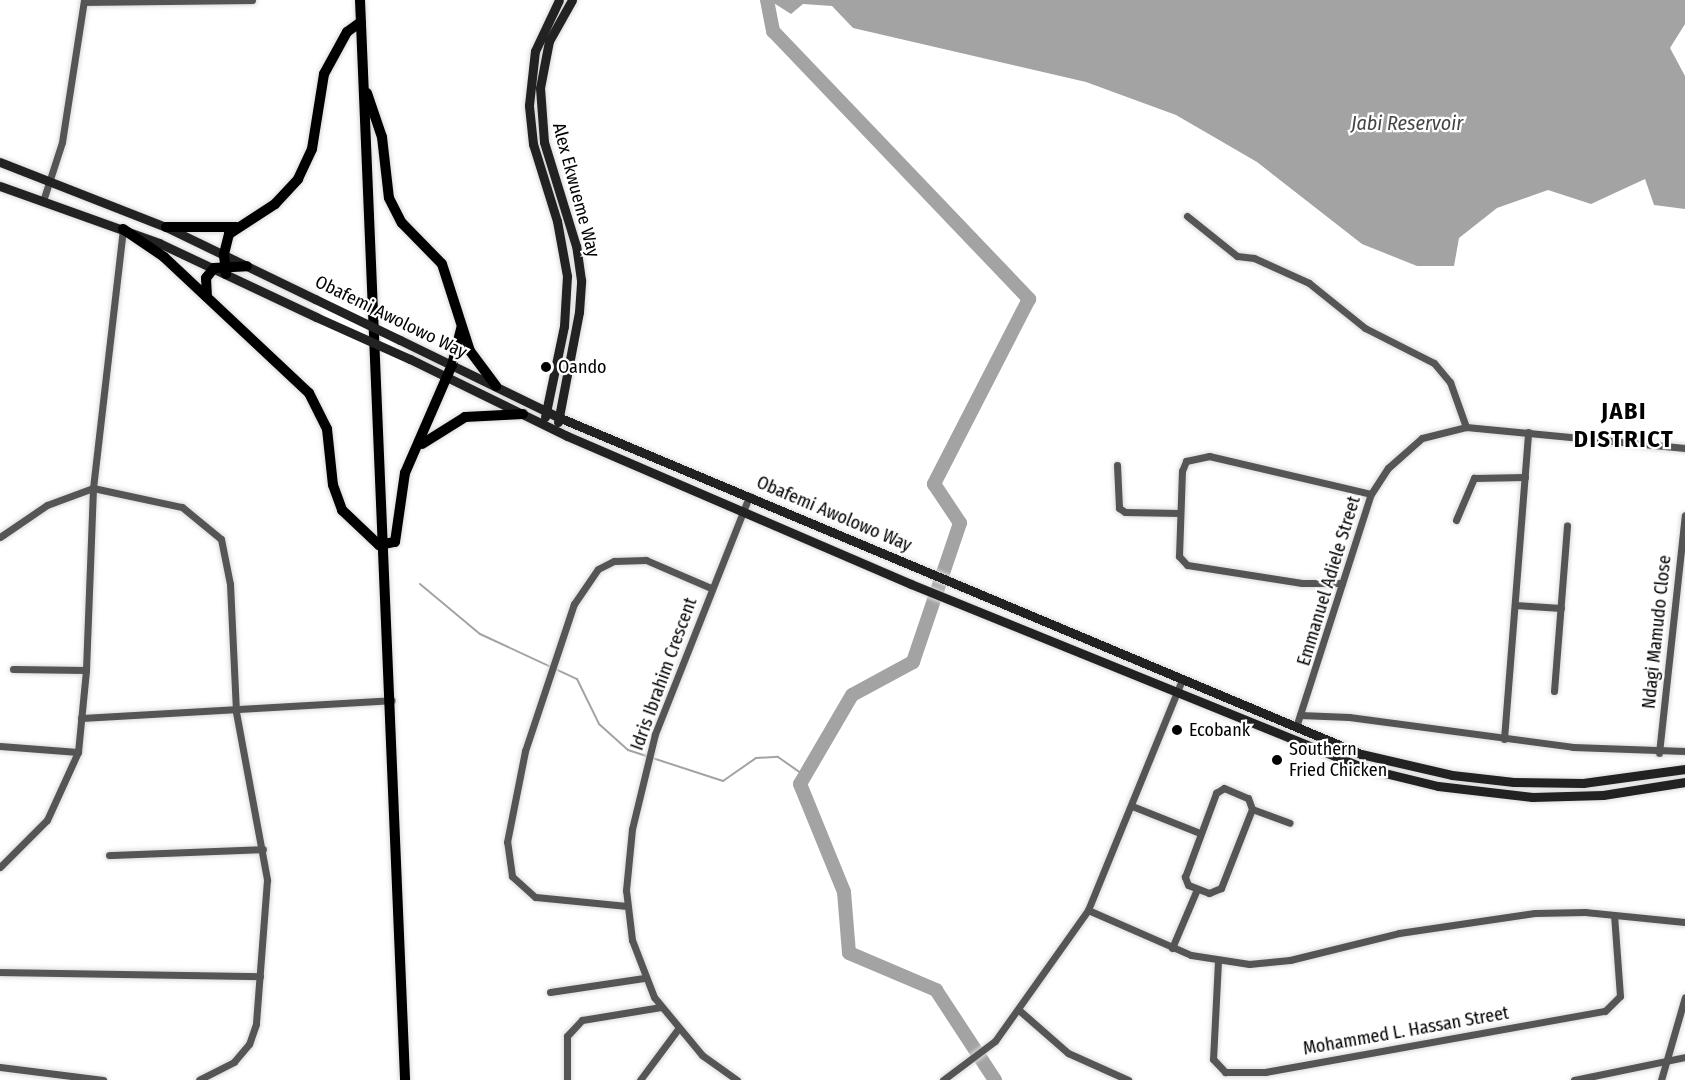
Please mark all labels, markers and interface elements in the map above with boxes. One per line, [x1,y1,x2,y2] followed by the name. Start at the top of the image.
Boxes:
[1351,111,1463,135] water label: Jabi Reservoir
[548,120,604,260] street label: Alex Ekwueme Way
[312,271,470,363] street label: Obafemi Awolowo Way
[558,356,607,378] place label: Oando
[539,360,553,374] marker: Oando
[1574,398,1674,454] district label: JABI DISTRICT
[753,472,915,556] street label: Obafemi Awolowo Way
[1293,494,1365,668] street label: Emmanuel Adiele Street
[1638,554,1676,710] street label: Ndagi Mamudo Close
[626,595,702,753] street label: Idris Ibrahim Crescent
[1189,719,1250,741] place label: Ecobank
[1170,723,1184,737] marker: Ecobank
[1289,739,1387,782] place label: Southern Fried Chicken
[1270,753,1284,767] marker: Southern Fried Chicken
[1301,1002,1511,1060] street label: Mohammed L. Hassan Street

